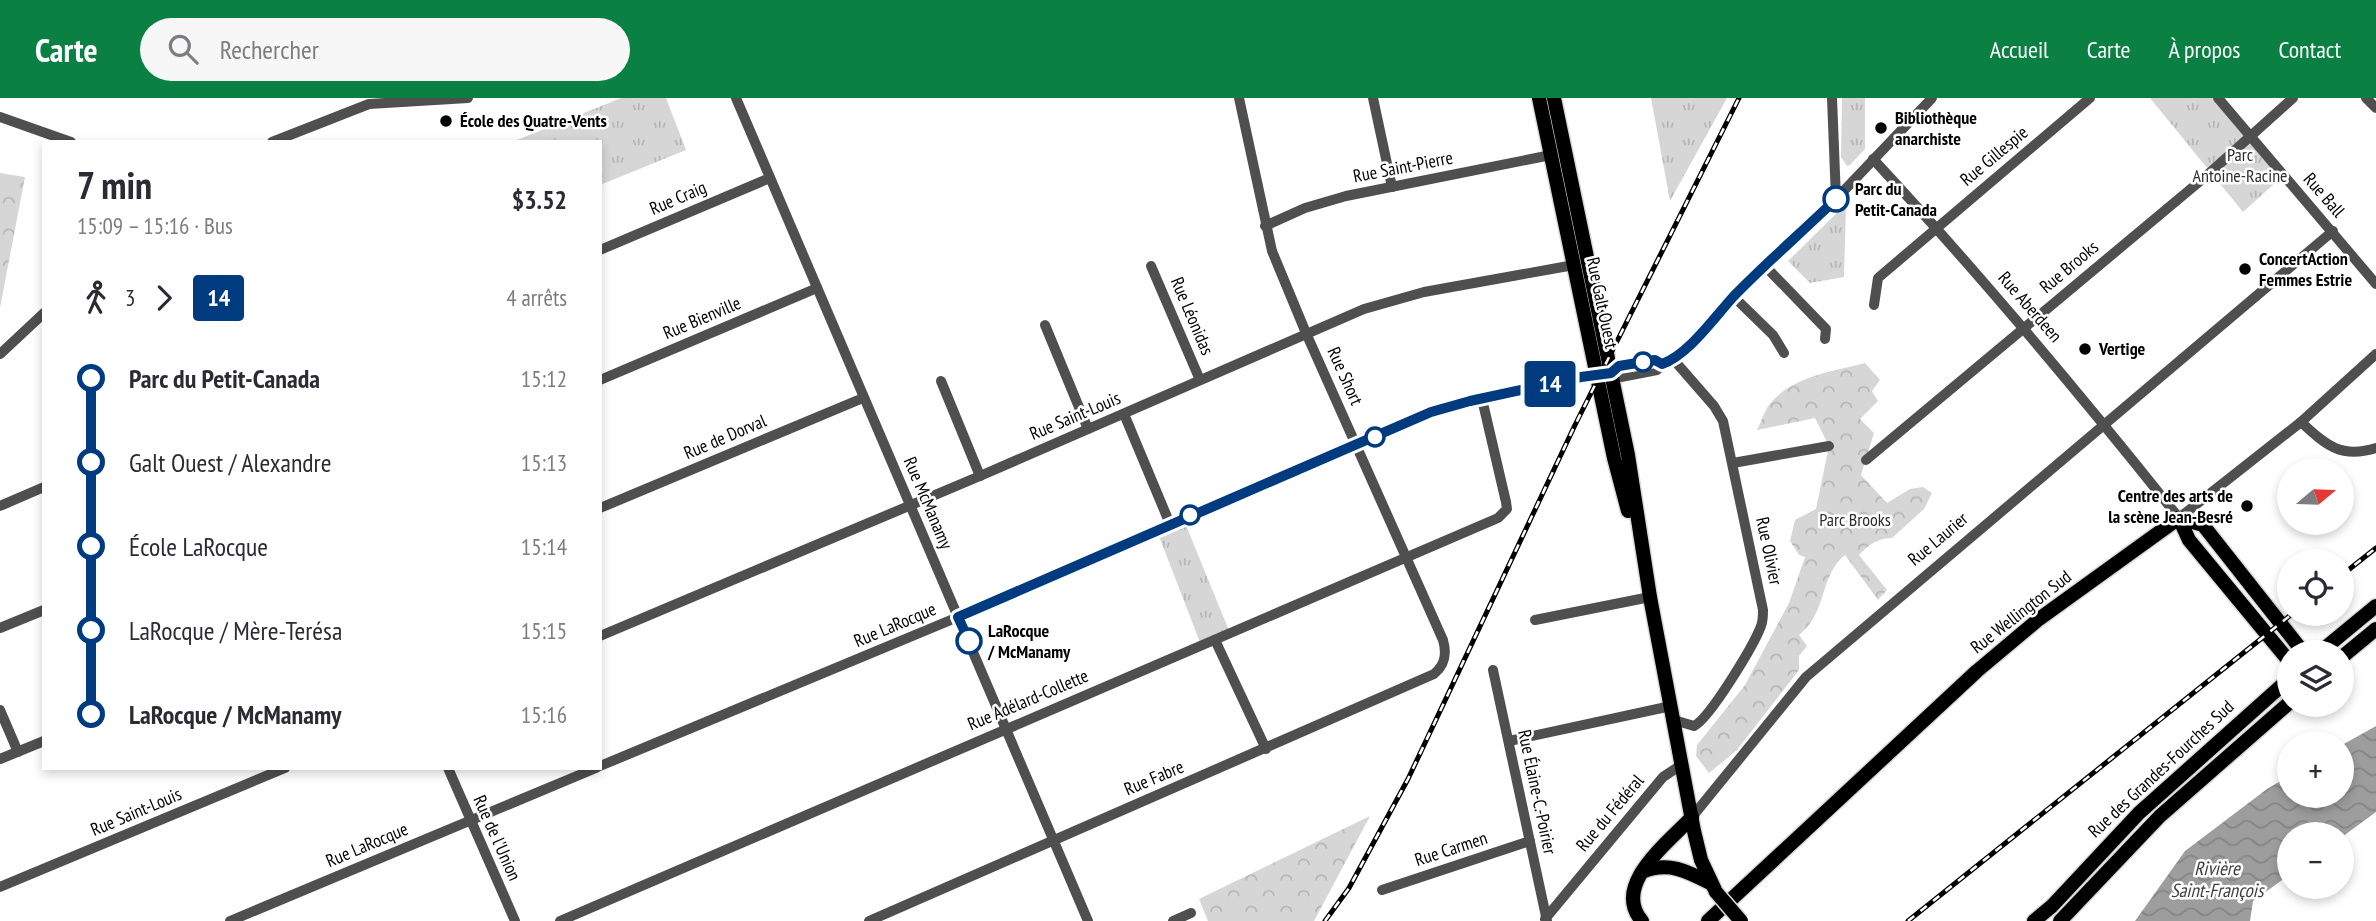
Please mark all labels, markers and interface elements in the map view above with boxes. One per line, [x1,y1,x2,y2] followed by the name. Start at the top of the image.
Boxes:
[140,18,630,81] search box
[35,28,98,71] text: Carte
[164,30,202,68] icon: search
[220,33,319,66] text: Rechercher
[1990,34,2049,65] text: Accueil
[2087,34,2130,65] text: Carte
[2168,34,2240,65] text: À propos
[2278,34,2341,65] text: Contact
[1895,106,1977,150] place label: Bibliothèque anarchiste
[460,109,607,132] place label: École des Quatre-Vents
[438,113,454,129] marker: École des Quatre-Vents
[1873,120,1889,136] marker: Bibliothèque anarchiste
[1955,121,2032,191] street label: Rue Gillespie
[2193,143,2287,187] park label: Parc Antoine-Racine
[1351,146,1455,187] street label: Rue Saint-Pierre
[77,160,152,209] text: 7 min
[2299,168,2351,222] street label: Rue Ball
[646,175,710,220] street label: Rue Craig
[1855,177,1937,221] place label: Parc du Petit-Canada
[512,183,567,216] text: $3.52
[1823,186,1849,212] marker: Parc du Petit-Canada
[77,211,233,240] text: 15:09 – 15:16 · Bus
[2035,235,2103,298] street label: Rue Brooks
[2259,247,2352,291] place label: ConcertAction Femmes Estrie
[1582,255,1623,351] street label: Rue Galt Ouest
[2237,261,2253,277] marker: ConcertAction Femmes Estrie
[1993,267,2067,347] street label: Rue Aberdeen
[1166,273,1219,358] street label: Rue Léonidas
[77,279,115,317] icon: walk
[145,279,183,317] icon: forward
[207,282,230,313] text: 14
[125,283,135,312] text: 3
[506,283,567,312] text: 4 arrêts
[660,291,744,344] street label: Rue Bienville
[2098,337,2146,360] place label: Vertige
[2077,341,2093,357] marker: Vertige
[1322,343,1368,409] street label: Rue Short
[1633,352,1653,372] unlabelled marker
[1518,361,1582,407] line badge: 14
[129,362,320,395] text: Parc du Petit-Canada
[521,364,567,393] text: 15:12
[1539,368,1561,399] text: 14
[1026,386,1124,445] street label: Rue Saint-Louis
[680,409,770,464] street label: Rue de Dorval
[1365,427,1385,447] unlabelled marker
[129,446,331,479] text: Galt Ouest / Alexandre
[521,448,567,477] text: 15:13
[899,453,958,553] street label: Rue McManamy
[2277,458,2354,536] north arrow
[2277,458,2354,899] map controls
[2108,484,2233,528] place label: Centre des arts de la scène Jean-Besré
[2239,498,2255,514] marker: Centre des arts de la scène Jean-Besré
[1180,505,1200,525] unlabelled marker
[1903,507,1972,570] street label: Rue Laurier
[1819,508,1891,531] park label: Parc Brooks
[1751,515,1788,587] street label: Rue Olivier
[129,530,268,563] text: École LaRocque
[521,532,567,561] text: 15:14
[2277,549,2354,626] button: locate
[1966,565,2076,658] street label: Rue Wellington Sud
[850,597,939,652] street label: Rue LaRocque
[129,614,342,647] text: LaRocque / Mère-Terésa
[521,616,567,645] text: 15:15
[987,619,1071,663] place label: LaRocque / McManamy
[956,628,982,654] marker: LaRocque / McManamy
[2277,640,2354,717] button: layers
[964,664,1092,735] street label: Rue Adélard-Collette
[2083,695,2238,842] street label: Rue des Grandes-Fourches Sud
[129,698,342,731] text: LaRocque / McManamy
[521,700,567,729] text: 15:16
[1513,728,1562,856] street label: Rue Élaine-C.-Poirier
[2277,731,2354,808] button: +
[1121,755,1187,800] street label: Rue Fabre
[1571,769,1649,856] street label: Rue du Fédéral
[87,782,185,841] street label: Rue Saint-Louis
[468,792,526,884] street label: Rue de l'Union
[322,817,411,872] street label: Rue LaRocque
[2277,822,2354,899] button: −
[1412,826,1490,871] street label: Rue Carmen
[2171,856,2265,902] water label: Rivière Saint-François

